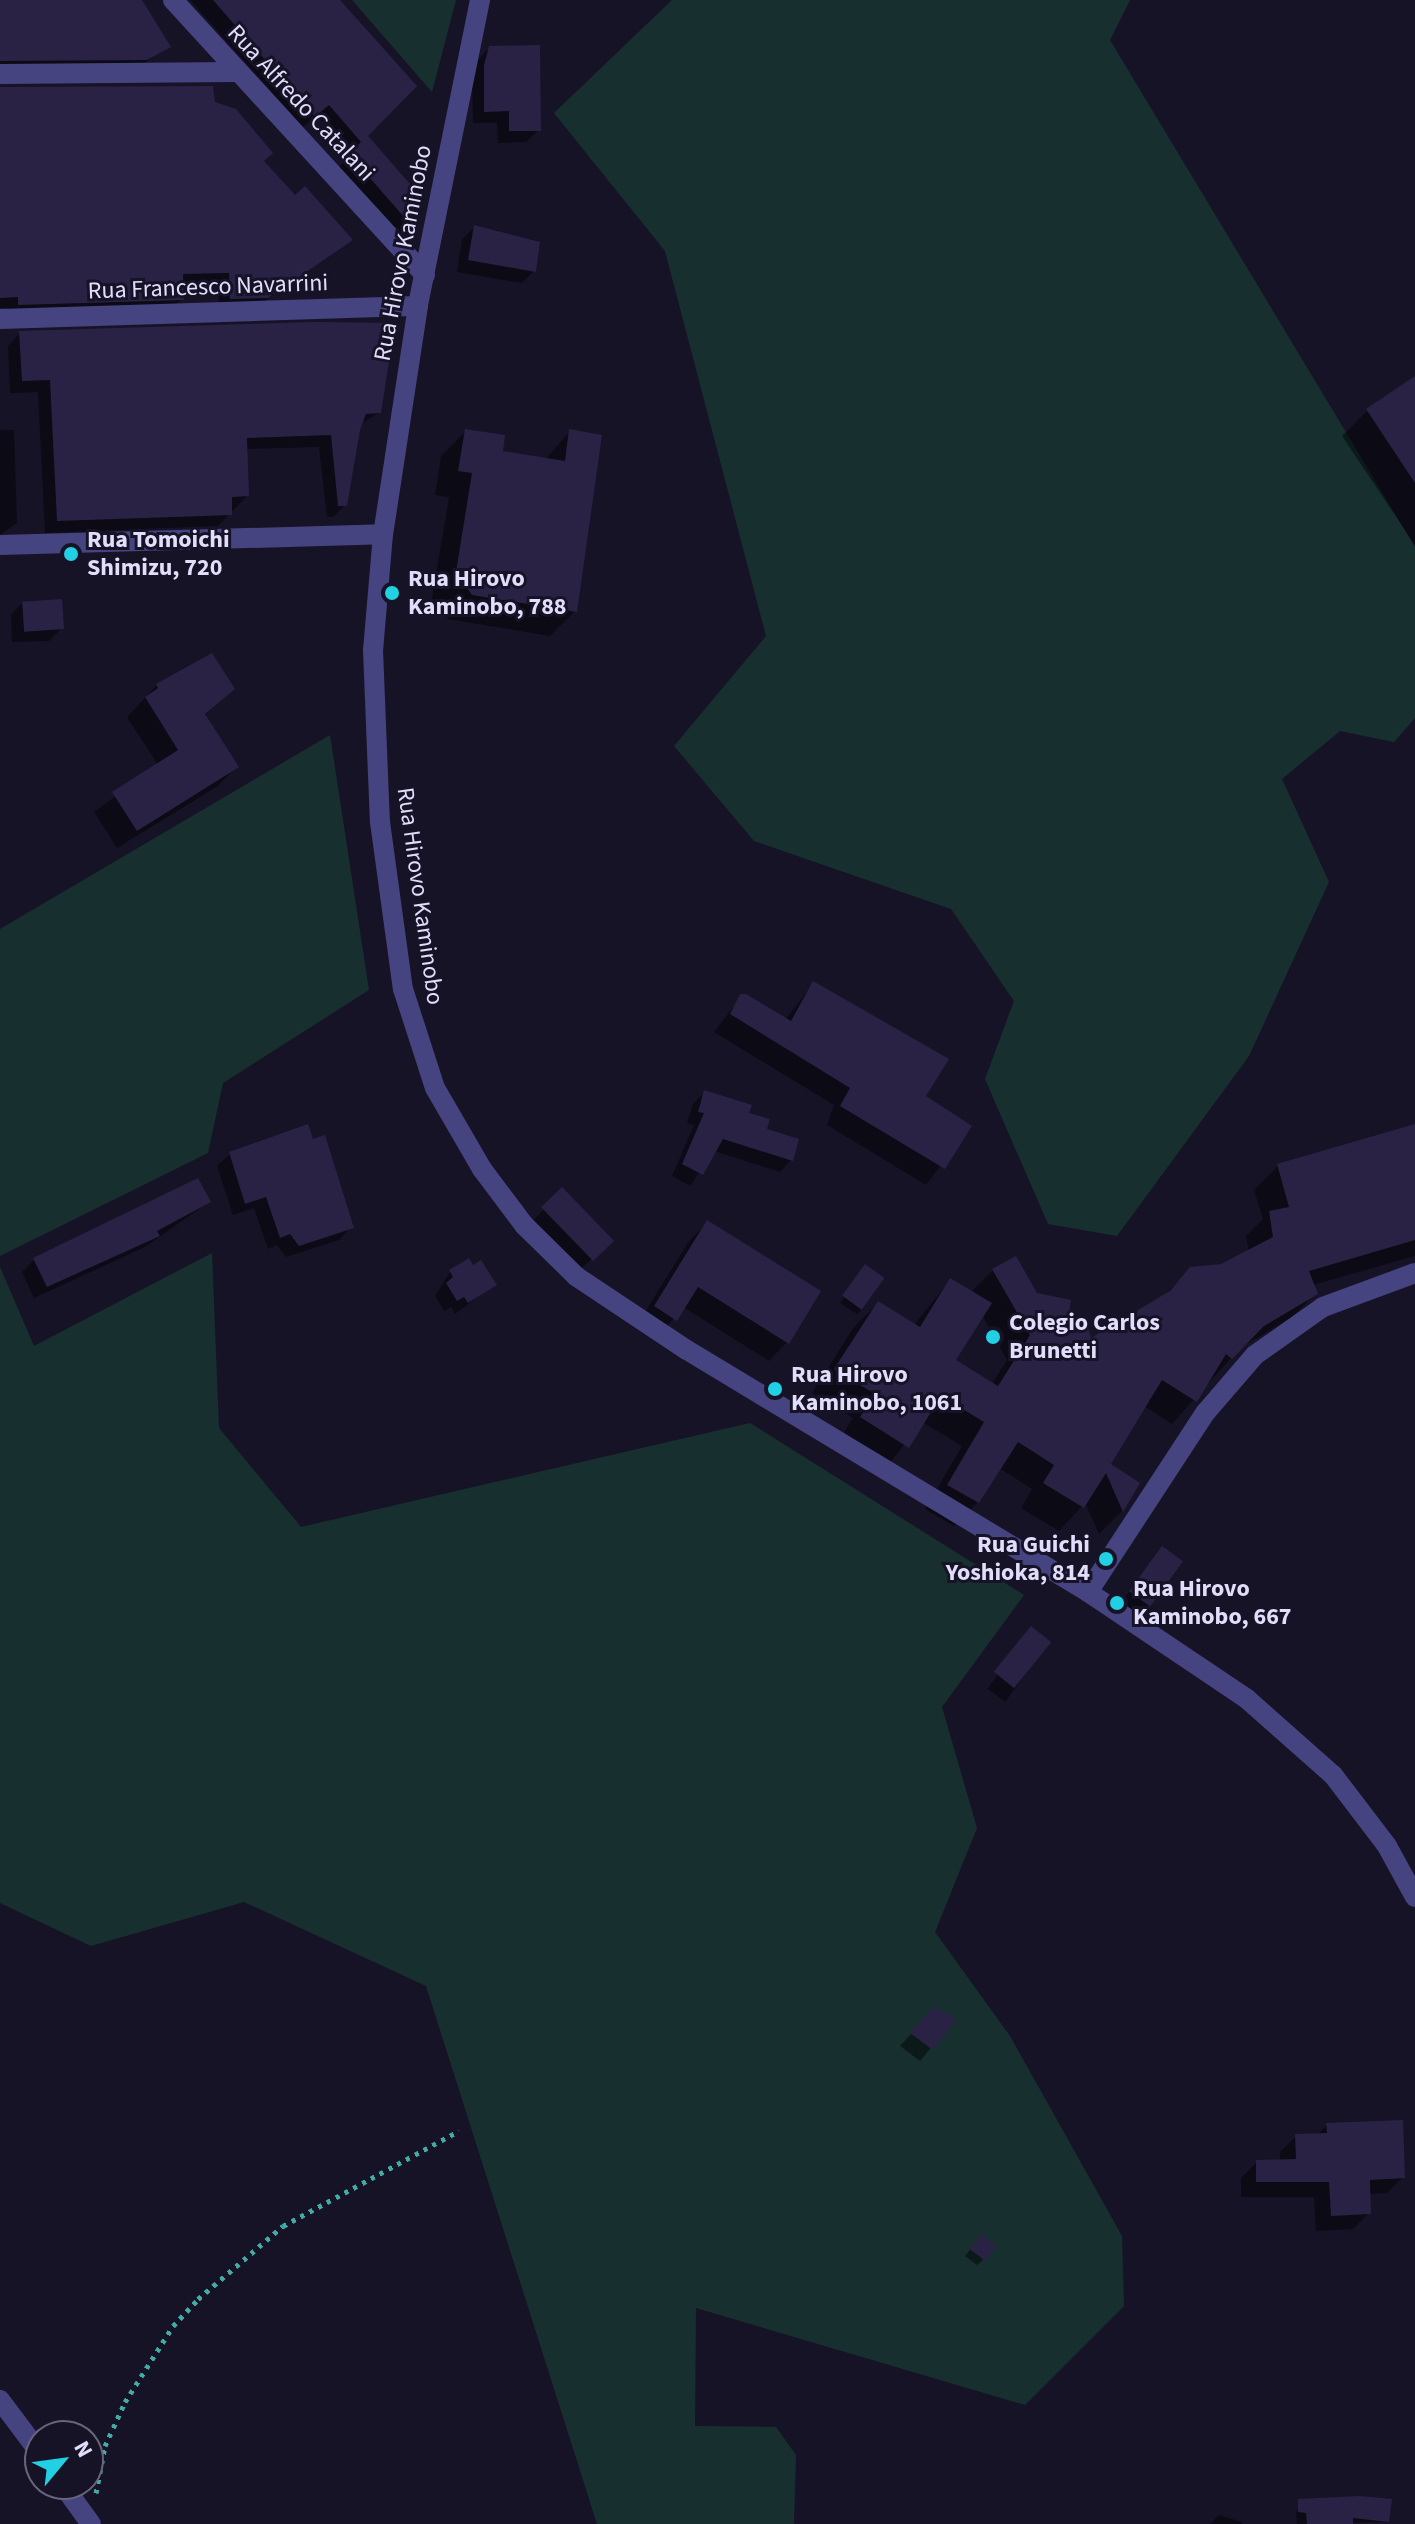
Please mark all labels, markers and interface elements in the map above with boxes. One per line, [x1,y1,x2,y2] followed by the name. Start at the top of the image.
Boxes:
[221,19,381,187] street label: Rua Alfredo Catalani
[368,143,438,363] street label: Rua Hirovo Kaminobo
[87,268,329,306] street label: Rua Francesco Navarrini
[87,526,230,582] place label: Rua Tomoichi Shimizu, 720
[62,545,80,563] marker: Rua Tomoichi Shimizu, 720
[408,565,566,621] place label: Rua Hirovo Kaminobo, 788
[383,584,401,602] marker: Rua Hirovo Kaminobo, 788
[390,785,450,1007] street label: Rua Hirovo Kaminobo
[1009,1309,1160,1365] place label: Colegio Carlos Brunetti
[984,1328,1002,1346] marker: Colegio Carlos Brunetti
[791,1361,962,1417] place label: Rua Hirovo Kaminobo, 1061
[766,1380,784,1398] marker: Rua Hirovo Kaminobo, 1061
[946,1531,1090,1587] place label: Rua Guichi Yoshioka, 814
[1097,1550,1115,1568] marker: Rua Guichi Yoshioka, 814
[1133,1575,1291,1631] place label: Rua Hirovo Kaminobo, 667
[1108,1594,1126,1612] marker: Rua Hirovo Kaminobo, 667
[24,2420,104,2500] north arrow
[66,2435,101,2463] text: N

